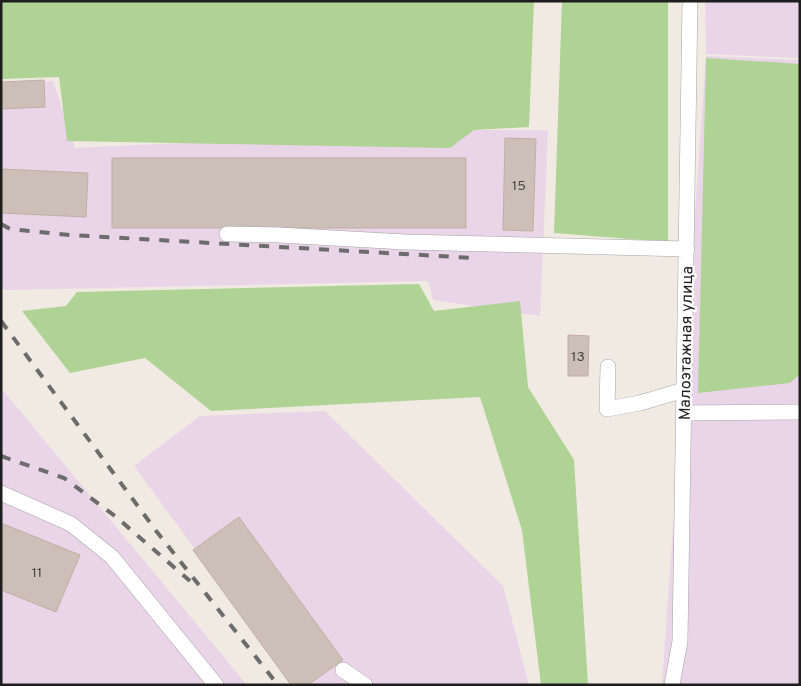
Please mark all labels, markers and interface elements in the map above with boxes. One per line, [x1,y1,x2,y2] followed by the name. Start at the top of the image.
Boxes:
[512,178,526,195] house number: 15
[676,266,698,420] street label: Малоэтажная улица
[571,349,585,366] house number: 13
[32,565,42,582] house number: 11

